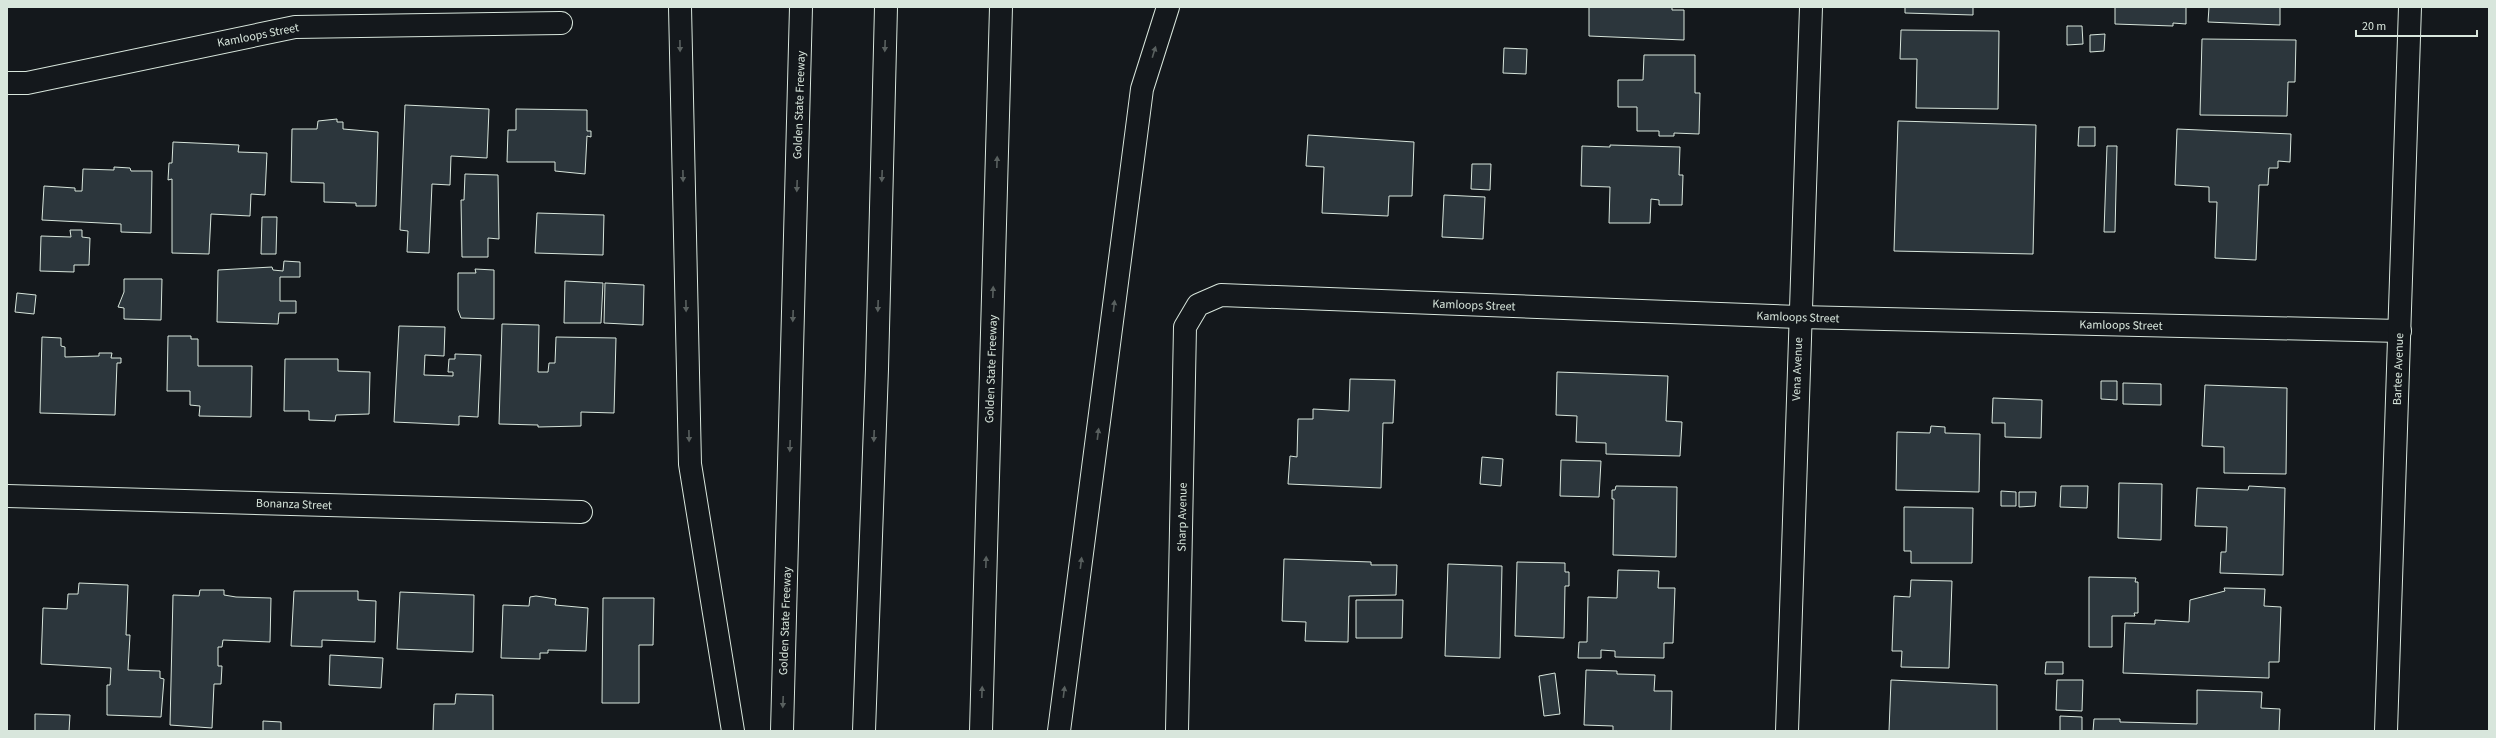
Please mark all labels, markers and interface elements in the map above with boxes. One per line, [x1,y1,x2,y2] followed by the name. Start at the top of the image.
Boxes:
[2356,12,2477,38] scale bar
[2362,18,2386,35] text: 20 m
[216,19,301,52] street label: Kamloops Street
[677,40,684,52] one-way arrow
[882,40,888,53] one-way arrow
[1151,46,1157,58] one-way arrow
[789,50,810,160] street label: Golden State Freeway
[994,155,1000,168] one-way arrow
[680,170,686,183] one-way arrow
[879,170,885,183] one-way arrow
[793,180,800,192] one-way arrow
[990,286,997,298] one-way arrow
[1432,296,1516,315] street label: Kamloops Street
[1111,299,1117,312] one-way arrow
[683,300,689,313] one-way arrow
[875,300,882,312] one-way arrow
[1756,308,1840,327] street label: Kamloops Street
[790,310,796,323] one-way arrow
[981,314,1002,424] street label: Golden State Freeway
[2079,316,2163,335] street label: Kamloops Street
[2389,332,2408,406] street label: Bartee Avenue
[1788,337,1807,401] street label: Vena Avenue
[1094,428,1101,440] one-way arrow
[686,430,692,443] one-way arrow
[871,430,878,442] one-way arrow
[786,440,793,452] one-way arrow
[1173,482,1192,552] street label: Sharp Avenue
[256,495,332,514] street label: Bonanza Street
[983,555,989,568] one-way arrow
[1078,557,1084,569] one-way arrow
[775,566,796,676] street label: Golden State Freeway
[979,686,986,698] one-way arrow
[1061,686,1068,698] one-way arrow
[780,696,786,709] one-way arrow

